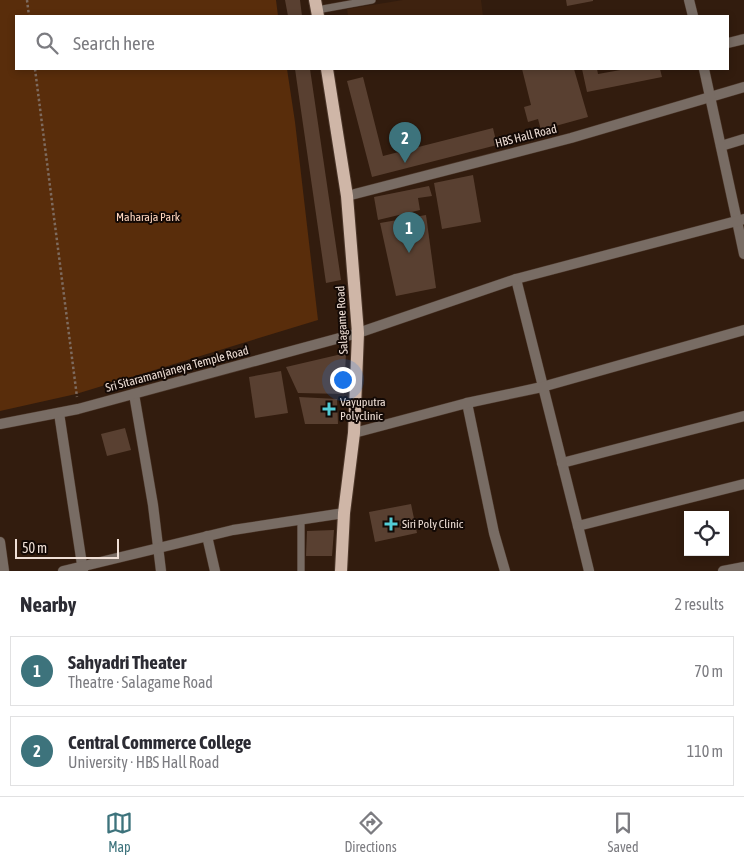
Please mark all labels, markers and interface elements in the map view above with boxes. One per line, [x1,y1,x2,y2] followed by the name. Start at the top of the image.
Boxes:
[15,15,729,70] search box
[33,29,61,57] icon: search
[73,32,155,54] text: Search here
[389,122,421,163] pin: 2
[494,122,558,150] street label: HBS Hall Road
[116,210,181,224] park label: Maharaja Park
[393,212,425,253] pin: 1
[333,285,351,355] street label: Salagame Road
[104,343,250,395] street label: Sri Sitaramanjaneya Temple Road
[330,367,356,393] your location
[340,395,386,423] place label: Vayuputra Polyclinic
[322,402,336,416] marker: Vayuputra Polyclinic
[684,511,729,556] map controls
[684,511,729,556] button: locate
[384,517,398,531] marker: Siri Poly Clinic
[402,517,464,531] place label: Siri Poly Clinic
[15,536,119,559] scale bar
[22,540,47,556] text: 50 m
[20,592,76,616] text: Nearby
[674,595,724,613] text: 2 results
[68,651,186,673] text: Sahyadri Theater
[33,662,41,680] text: 1
[694,662,723,680] text: 70 m
[68,673,213,691] text: Theatre · Salagame Road
[68,731,251,753] text: Central Commerce College
[33,742,41,760] text: 2
[687,742,723,760] text: 110 m
[68,753,219,771] text: University · HBS Hall Road
[105,809,133,855] tab: Map
[344,809,397,855] tab: Directions
[608,809,639,855] tab: Saved

